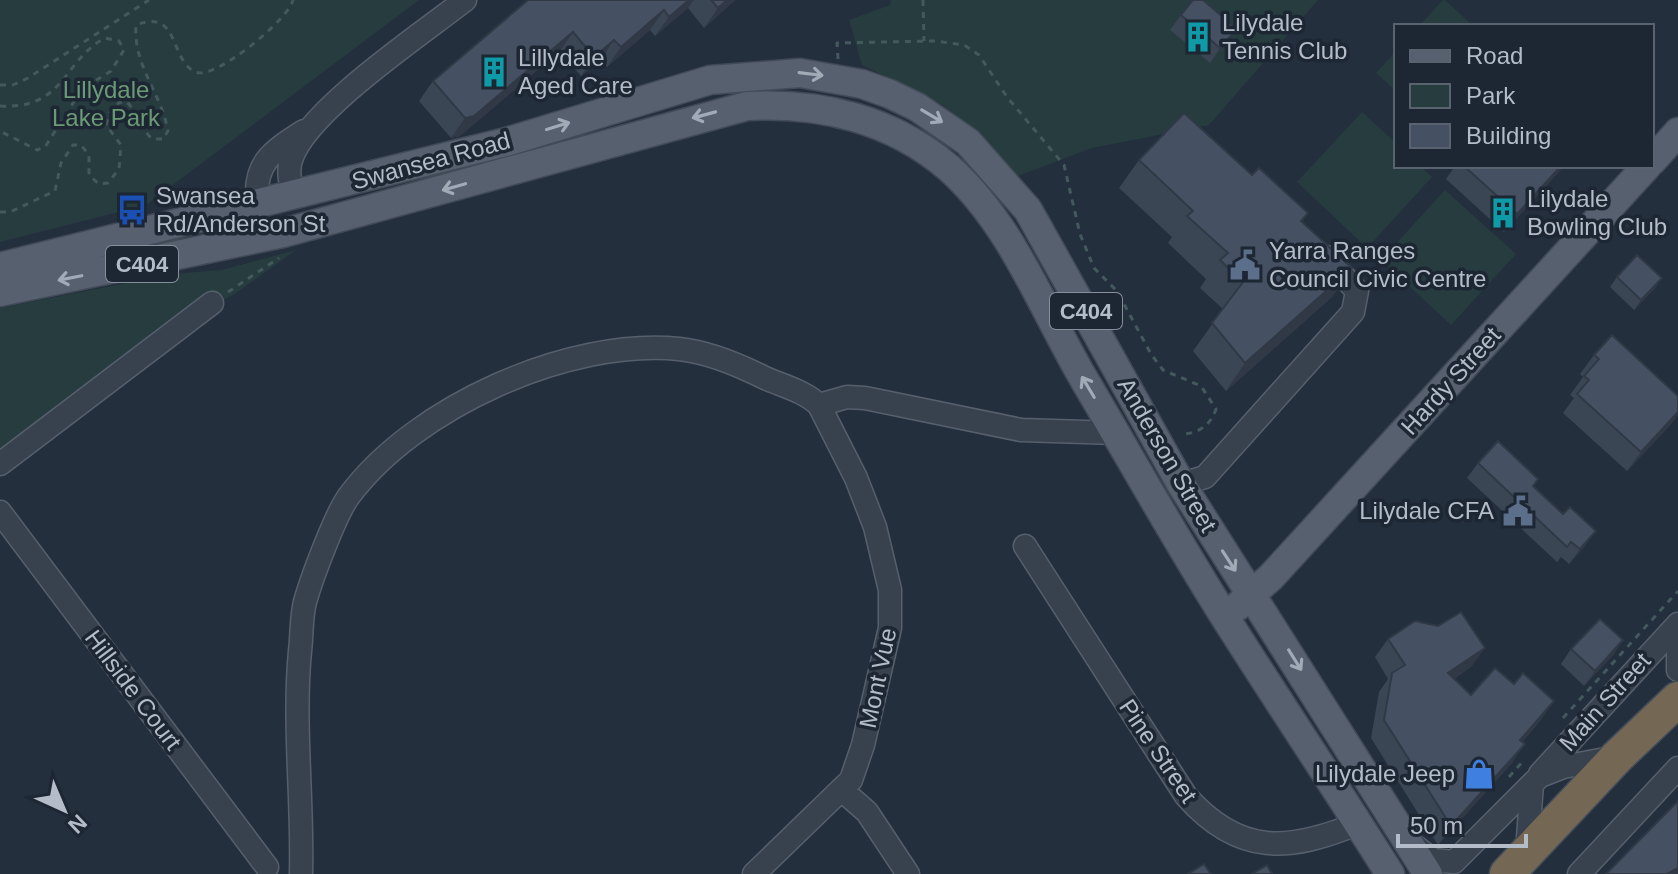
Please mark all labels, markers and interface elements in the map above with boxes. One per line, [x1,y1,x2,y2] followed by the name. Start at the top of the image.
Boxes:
[1222,9,1347,64] place label: Lilydale Tennis Club
[1181,20,1215,54] building icon: Lilydale Tennis Club
[1394,24,1654,168] legend
[1466,42,1523,69] text: Road
[518,44,633,99] place label: Lillydale Aged Care
[477,55,511,89] building icon: Lillydale Aged Care
[797,67,824,82] one-way arrow
[52,76,161,131] park label: Lillydale Lake Park
[1466,82,1516,109] text: Park
[691,109,717,124] one-way arrow
[920,109,943,125] one-way arrow
[545,118,571,133] one-way arrow
[1466,122,1551,149] text: Building
[349,126,513,195] street label: Swansea Road
[441,180,467,195] one-way arrow
[156,182,326,237] place label: Swansea Rd/Anderson St
[1527,185,1667,240] place label: Lilydale Bowling Club
[115,193,149,227] bus stop icon: Swansea Rd/Anderson St
[1486,196,1520,230] building icon: Lilydale Bowling Club
[1269,237,1486,292] place label: Yarra Ranges Council Civic Centre
[106,246,178,282] road number: C404
[1228,248,1262,282] public building icon: Yarra Ranges Council Civic Centre
[57,272,83,287] one-way arrow
[1050,293,1122,329] road number: C404
[1396,321,1506,440] street label: Hardy Street
[1112,373,1223,537] street label: Anderson Street
[1080,376,1096,399] one-way arrow
[1501,494,1535,528] public building icon: Lilydale CFA
[1359,497,1494,524] place label: Lilydale CFA
[1221,550,1238,572] one-way arrow
[80,625,187,755] street label: Hillside Court
[854,625,901,731] street label: Mont Vue
[1554,647,1656,756] street label: Main Street
[1287,648,1304,670] one-way arrow
[1114,694,1203,808] street label: Pine Street
[1462,757,1496,791] shop icon: Lilydale Jeep
[1315,760,1455,787] place label: Lilydale Jeep
[24,770,104,850] north arrow
[1398,798,1526,848] scale bar
[63,810,92,839] text: N
[1410,812,1463,839] text: 50 m

